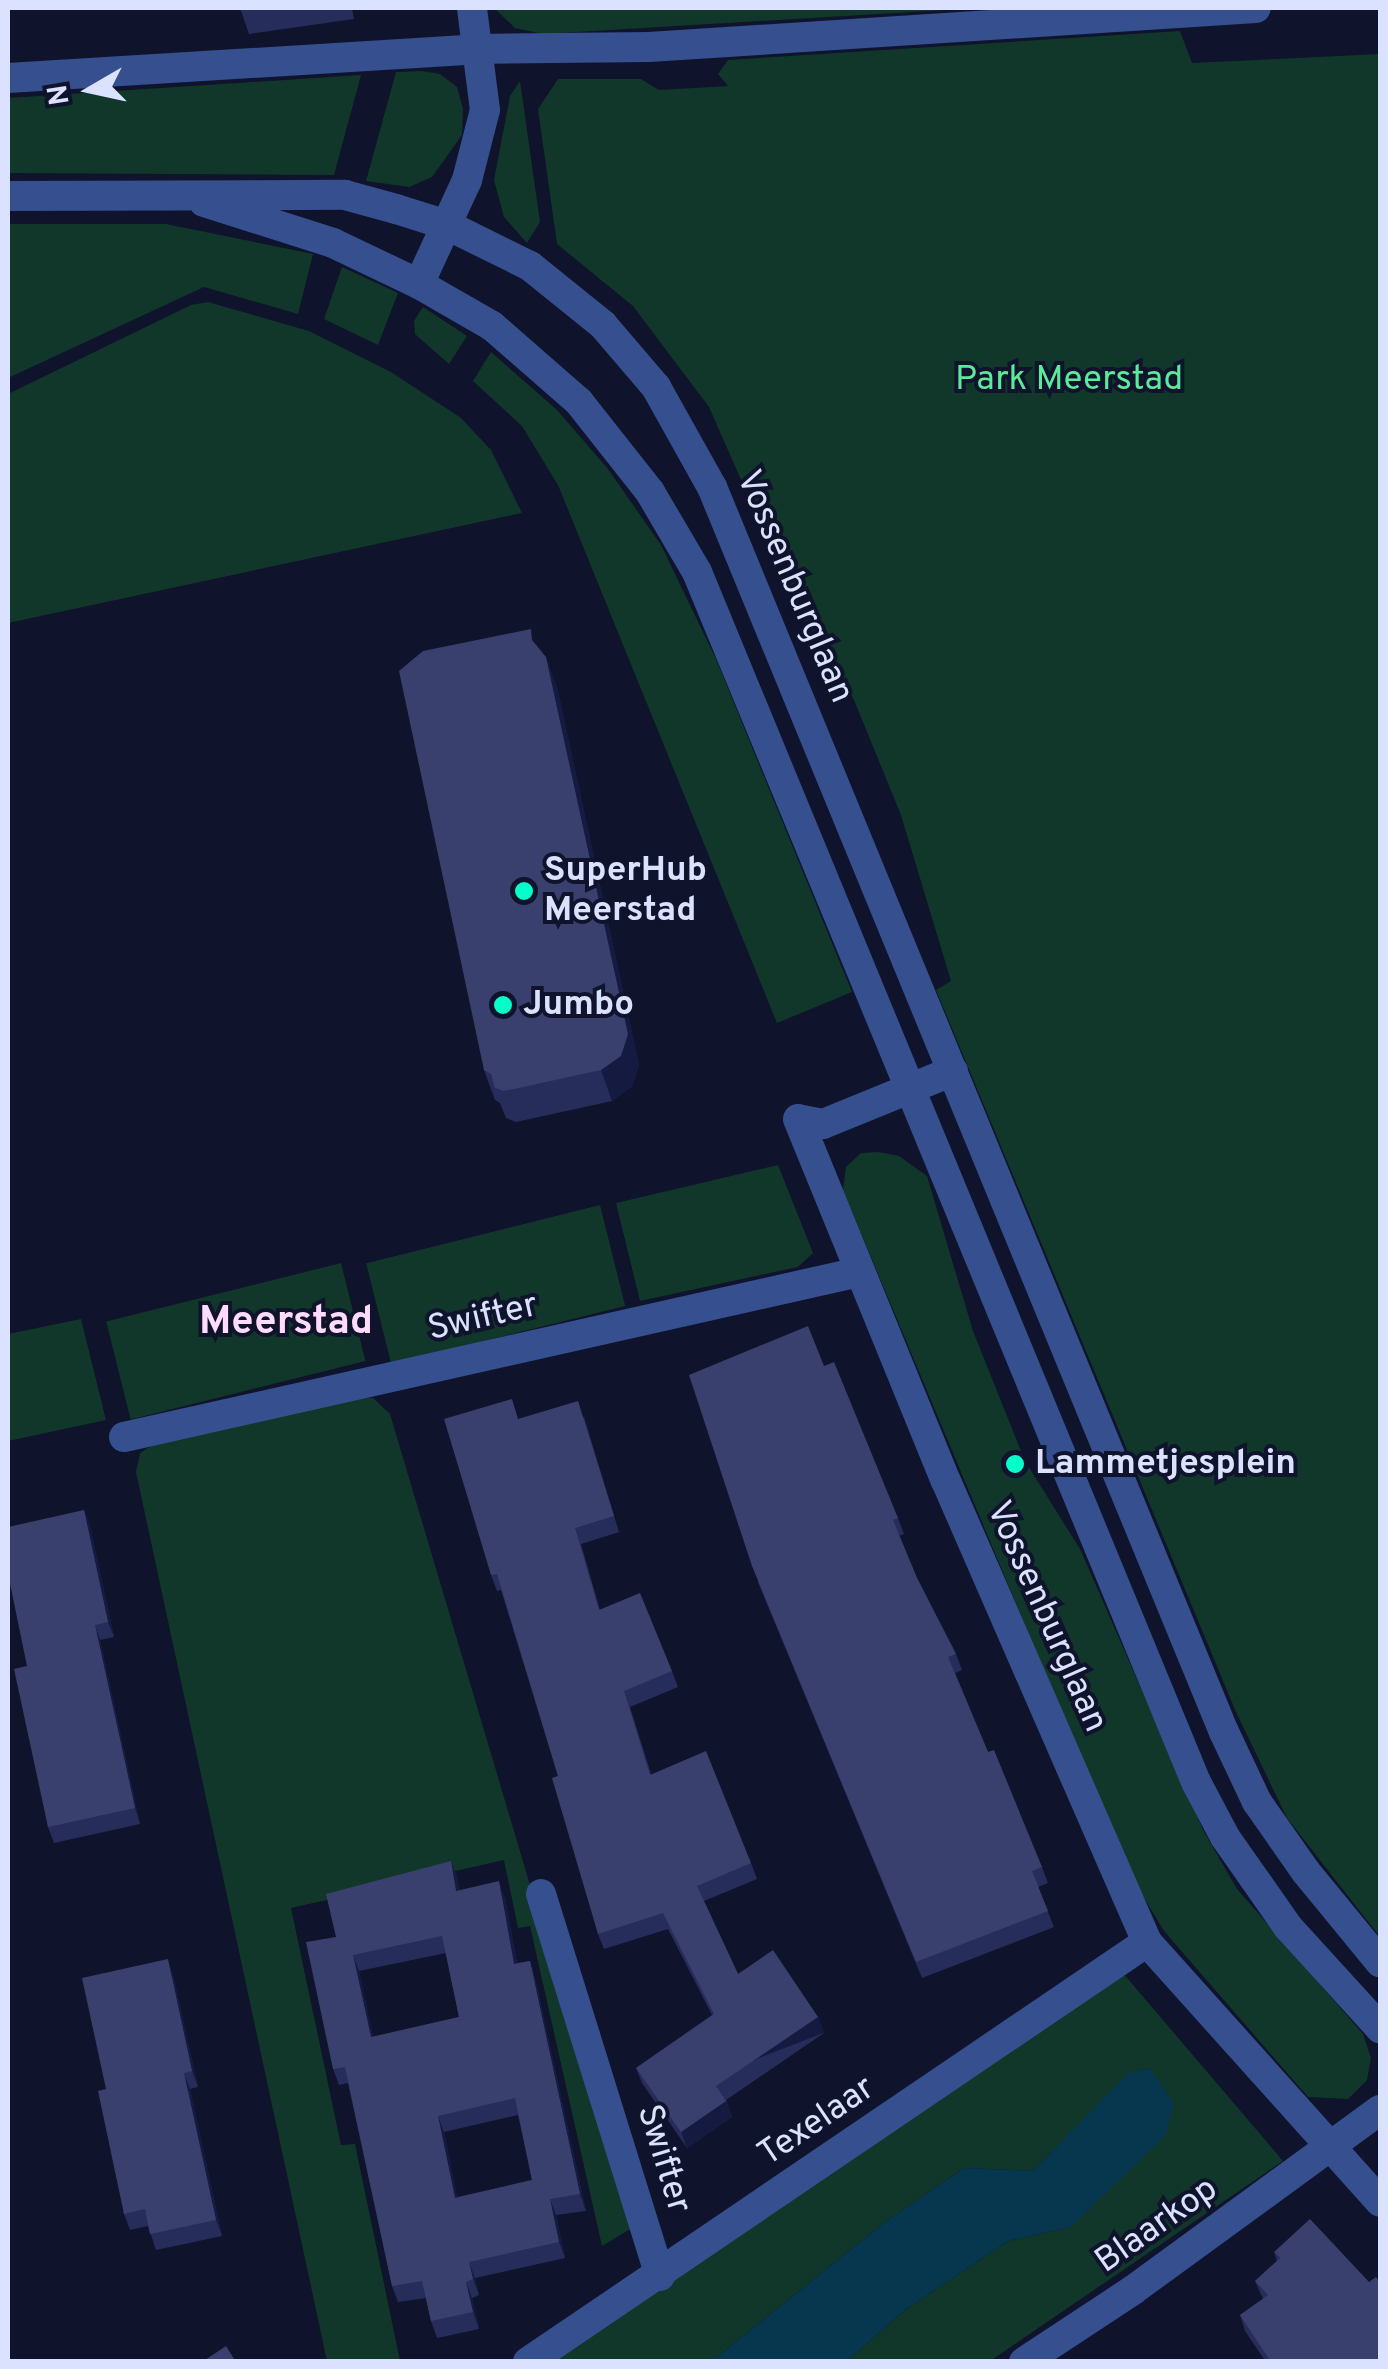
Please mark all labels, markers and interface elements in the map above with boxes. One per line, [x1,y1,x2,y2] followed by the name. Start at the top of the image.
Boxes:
[40,40,140,140] north arrow
[41,82,80,107] text: N
[955,359,1183,401] park label: Park Meerstad
[726,464,862,710] street label: Vossenburglaan
[544,850,707,932] place label: SuperHub Meerstad
[513,880,535,902] marker: SuperHub Meerstad
[523,984,634,1026] place label: Jumbo
[492,994,514,1016] marker: Jumbo
[424,1285,542,1351] street label: Swifter
[199,1299,373,1347] district label: Meerstad
[1035,1443,1296,1485] place label: Lammetjesplein
[1004,1453,1026,1475] marker: Lammetjesplein
[976,1495,1116,1739] street label: Vossenburglaan
[751,2068,883,2176] street label: Texelaar
[627,2100,699,2218] street label: Swifter
[1088,2169,1226,2283] street label: Blaarkop

